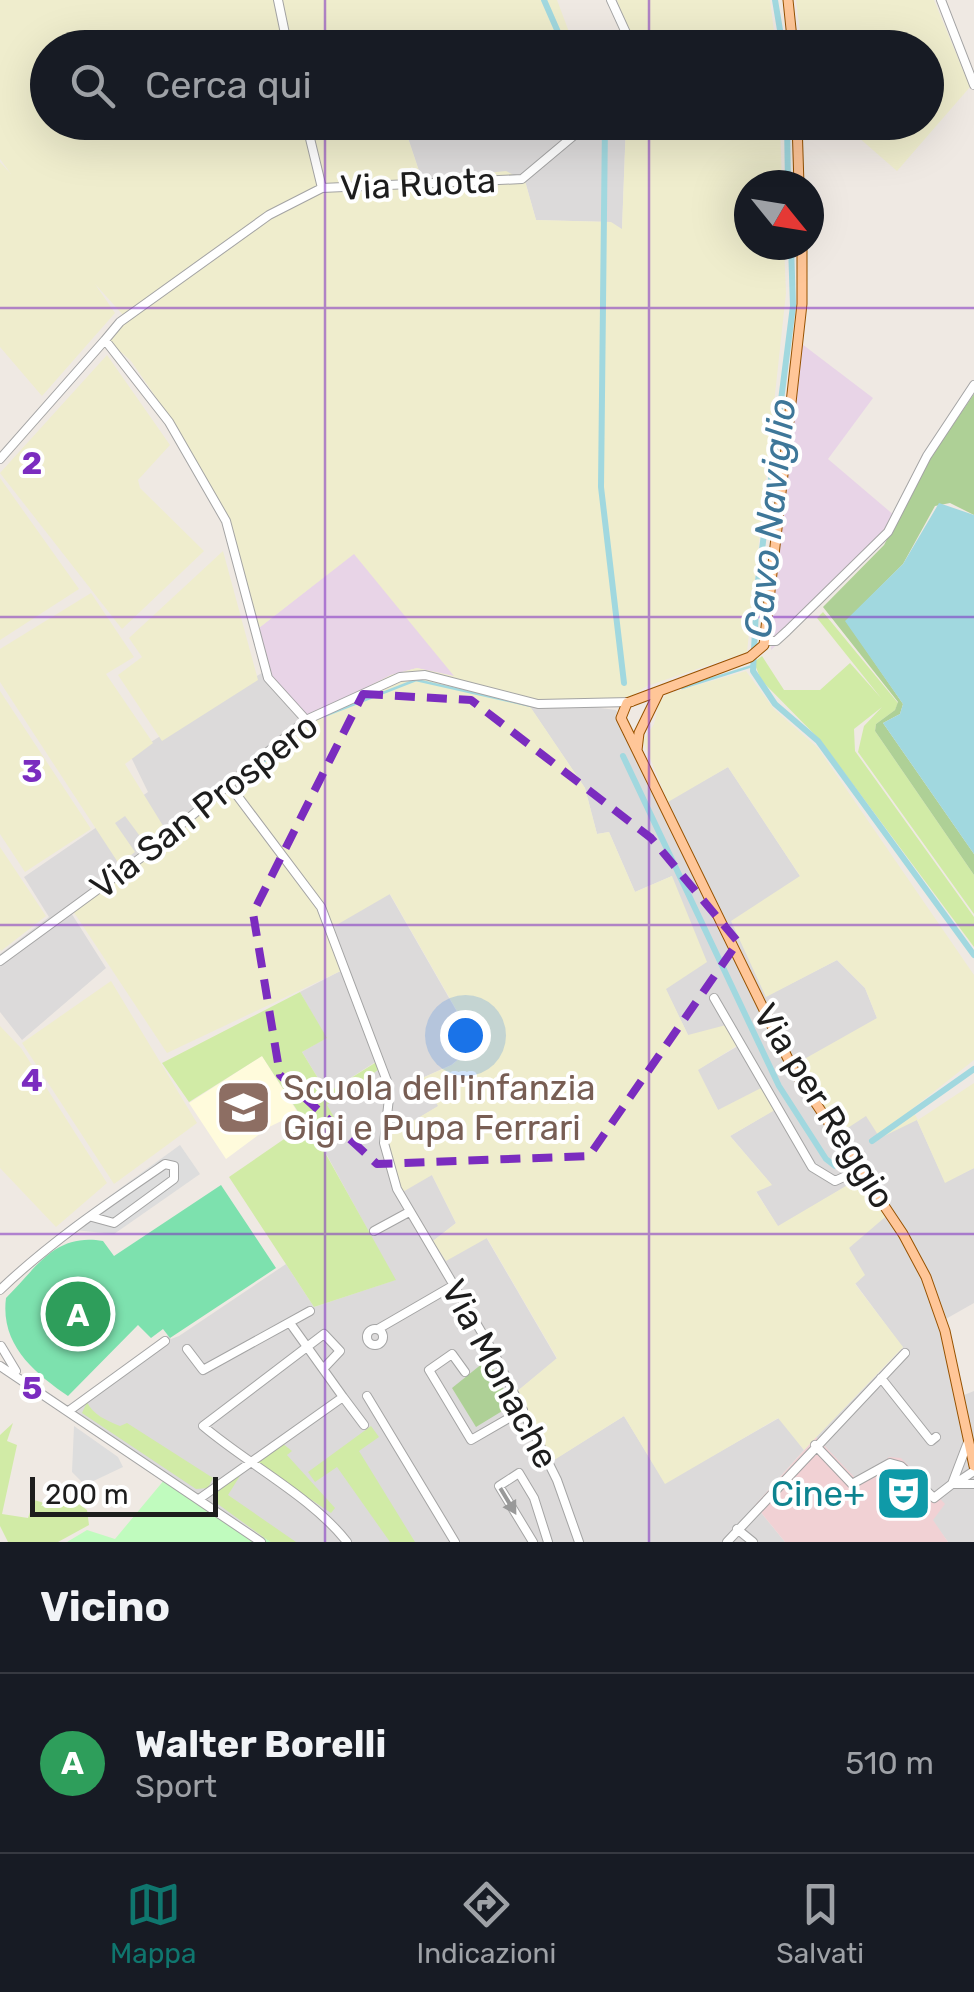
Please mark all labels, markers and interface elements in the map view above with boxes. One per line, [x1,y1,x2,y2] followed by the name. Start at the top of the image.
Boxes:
[30,30,944,140] search box
[65,58,120,113] icon: search
[145,62,312,108] text: Cerca qui
[339,159,497,209] street label: Via Ruota
[734,170,824,260] north arrow
[735,396,805,640] water label: Cavo Naviglio
[22,444,42,482] text: 2
[82,704,326,908] street label: Via San Prospero
[21,752,43,790] text: 3
[744,996,904,1216] street label: Via per Reggio
[440,1010,491,1061] your location
[21,1061,43,1099] text: 4
[283,1067,595,1149] place label: Scuola dell'infanzia Gigi e Pupa Ferrari
[214,1078,274,1138] school or university icon: Scuola dell'infanzia Gigi e Pupa Ferrari
[433,1272,567,1476] street label: Via Monache
[46,1276,110,1352] pin: A
[22,1369,42,1407] text: 5
[874,1464,934,1524] theatre icon: Cine+
[30,1472,218,1516] scale bar
[771,1473,865,1515] place label: Cine+
[45,1478,129,1511] text: 200 m
[499,1487,516,1515] one-way arrow
[40,1582,170,1632] text: Vicino
[135,1721,386,1767] text: Walter Borelli
[61,1744,84,1782] text: A
[845,1744,934,1782] text: 510 m
[135,1767,217,1805] text: Sport
[110,1877,197,1970] tab: Mappa
[417,1877,556,1970] tab: Indicazioni
[776,1877,864,1970] tab: Salvati

